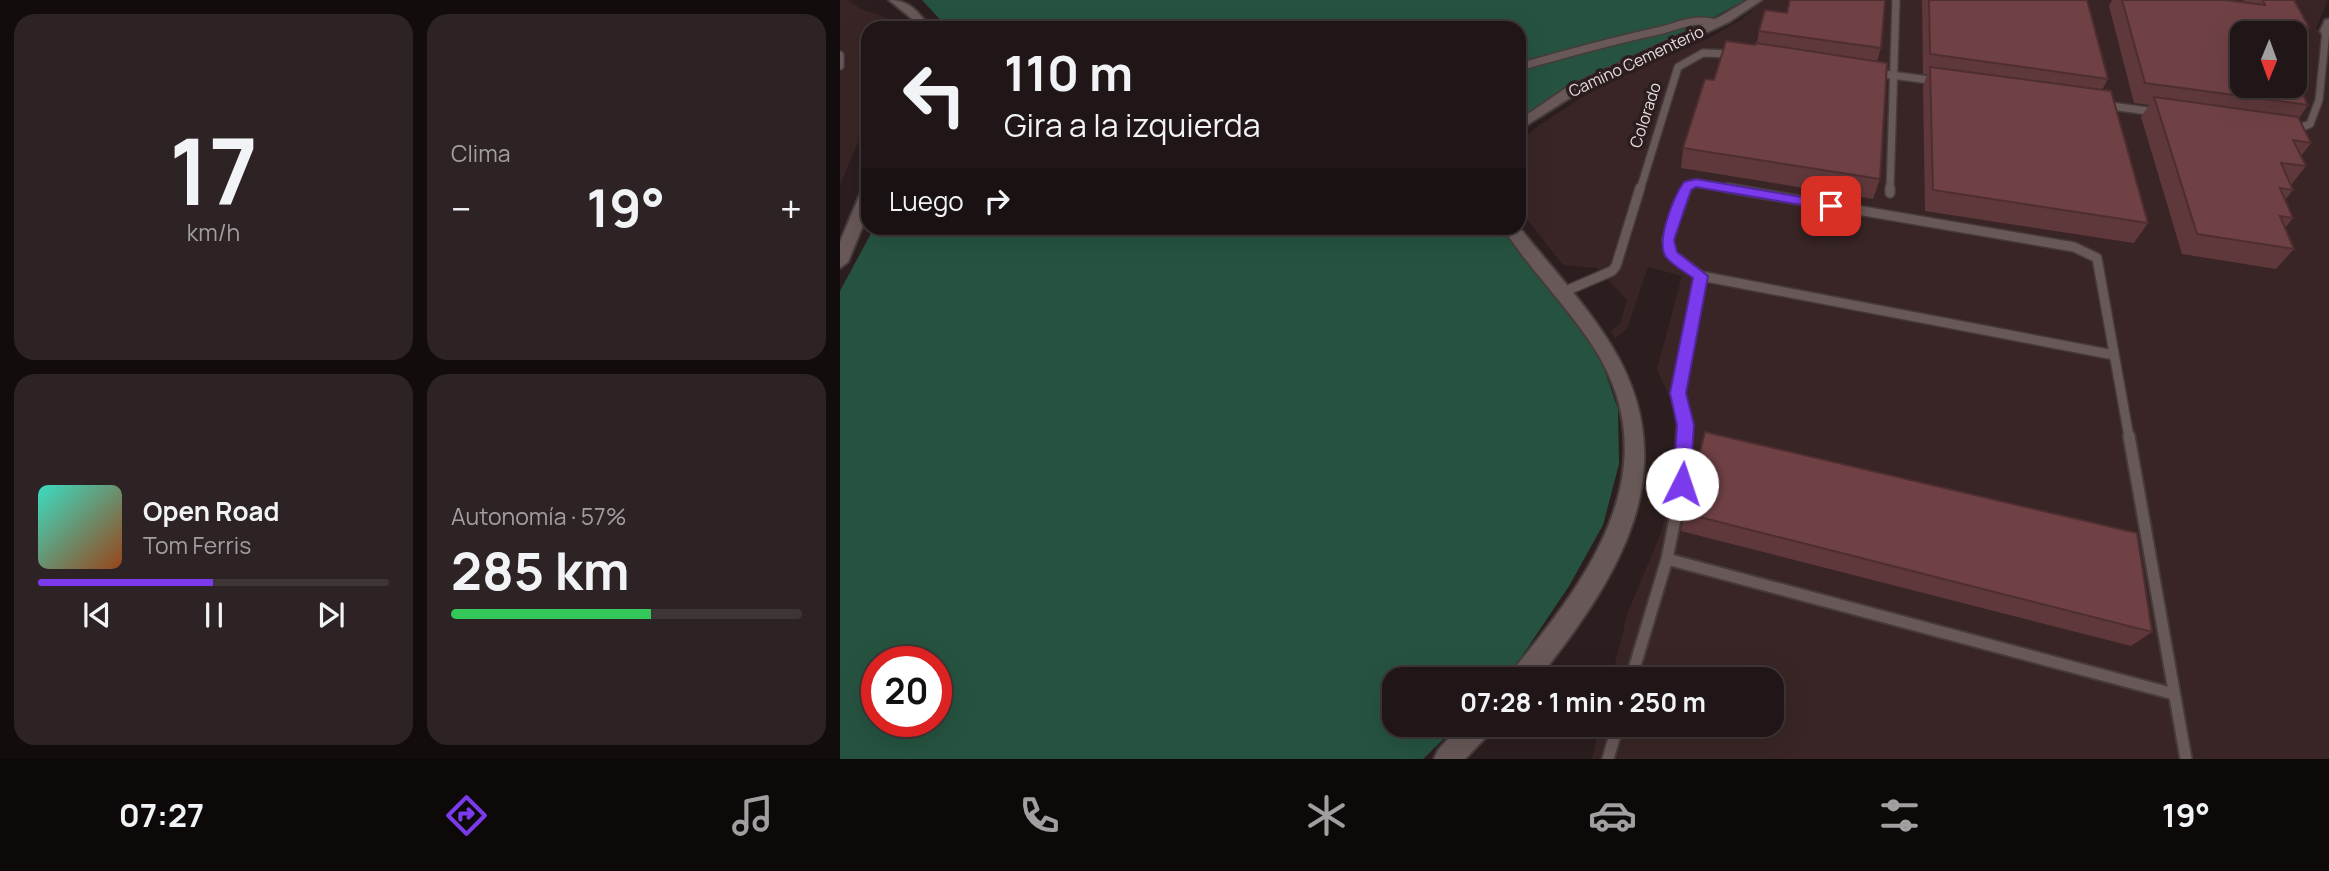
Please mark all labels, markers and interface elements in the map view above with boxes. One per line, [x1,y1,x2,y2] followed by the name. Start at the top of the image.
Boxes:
[1565,20,1707,102] street label: Camino Cementerio
[2230,21,2306,98] north arrow
[2230,21,2307,98] map controls
[1004,39,1133,106] text: 110 m
[889,49,980,140] icon: left
[1624,80,1666,150] street label: Colorado
[1004,103,1260,147] text: Gira a la izquierda
[169,108,258,232] text: 17
[451,137,510,169] text: Clima
[587,172,665,243] text: 19°
[1801,176,1861,236] pin
[451,182,472,234] text: −
[780,182,802,234] text: +
[978,182,1016,220] icon: right
[889,183,964,219] text: Luego
[1812,187,1850,225] icon: arrive
[187,216,240,248] text: km/h
[1645,447,1719,521] position arrow
[143,493,279,529] text: Open Road
[451,500,626,532] text: Autonomía · 57%
[143,529,251,561] text: Tom Ferris
[451,535,629,606] text: 285 km
[78,596,116,634] icon: previous
[195,596,233,634] icon: pause
[312,596,350,634] icon: next
[861,646,952,737] speed limit sign: 20
[1460,684,1706,720] text: 07:28 · 1 min · 250 m
[442,791,491,840] icon: directions
[728,791,777,840] icon: music
[1015,791,1064,840] icon: phone
[1302,791,1351,840] icon: climate
[1588,791,1637,840] icon: car
[1875,791,1924,840] icon: filters
[119,793,204,837] text: 07:27
[2162,793,2210,837] text: 19°

